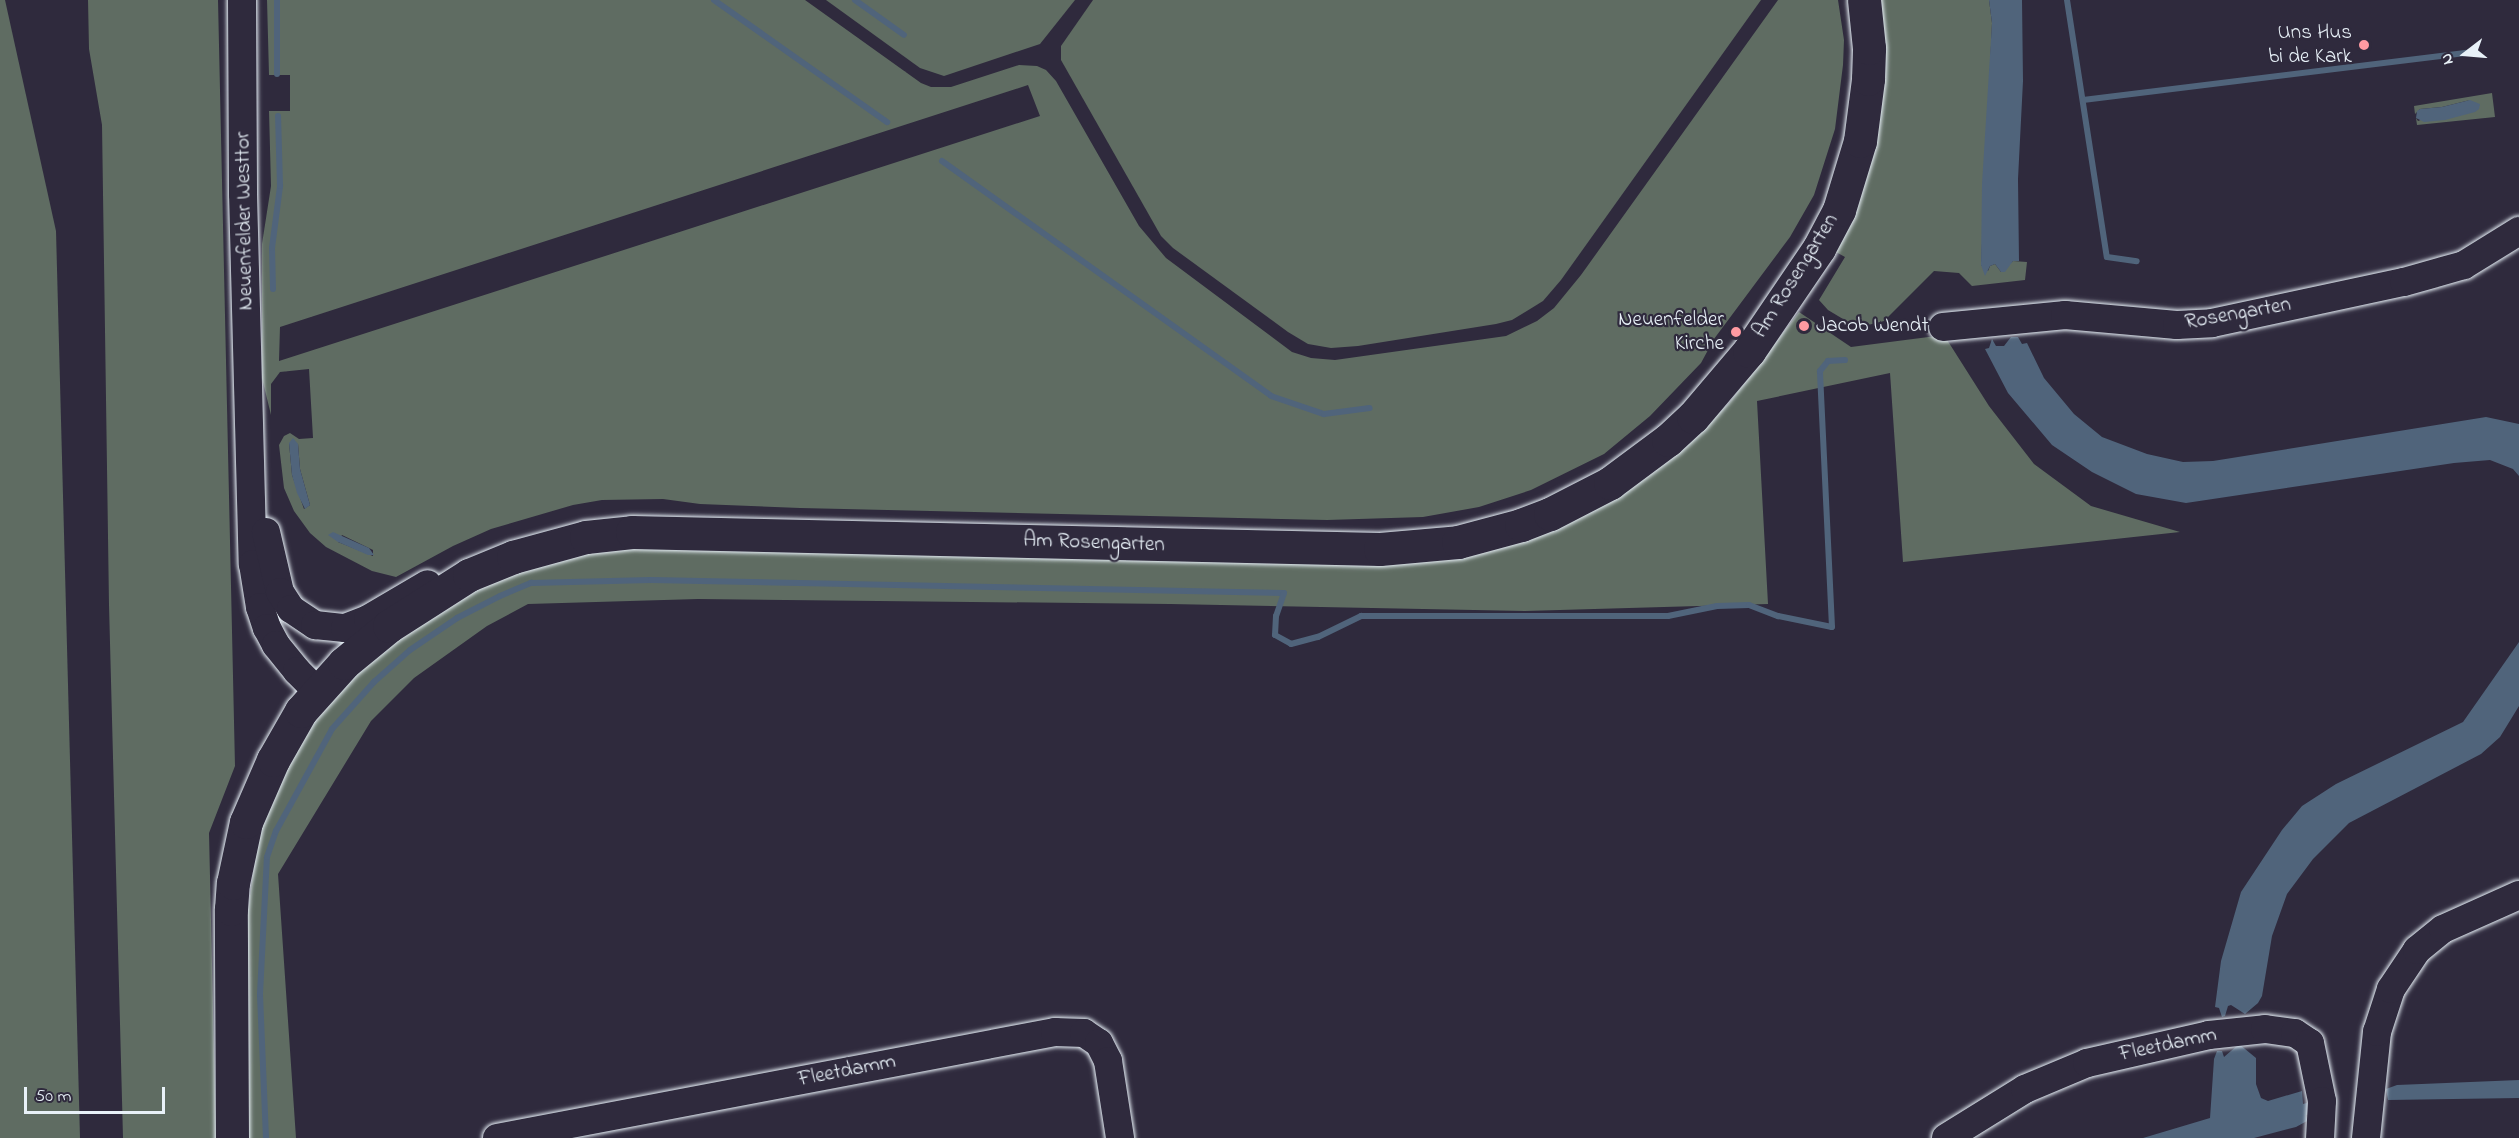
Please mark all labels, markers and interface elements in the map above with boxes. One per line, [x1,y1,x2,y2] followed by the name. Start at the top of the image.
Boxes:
[2268,20,2352,70] place label: Uns Hus bi de Kark
[2435,24,2495,84] north arrow
[2357,38,2371,52] marker: Uns Hus bi de Kark
[2435,50,2461,67] text: N
[231,131,259,311] street label: Neuenfelder Westtor
[1748,209,1844,343] street label: Am Rosengarten
[2183,292,2293,336] street label: Rosengarten
[1618,307,1724,357] place label: Neuenfelder Kirche
[1816,313,1928,339] place label: Jacob Wendt
[1797,319,1811,333] marker: Jacob Wendt
[1729,325,1743,339] marker: Neuenfelder Kirche
[1023,528,1165,558] street label: Am Rosengarten
[2117,1022,2219,1068] street label: Fleetdamm
[796,1049,898,1093] street label: Fleetdamm
[27,1075,168,1113] scale bar
[35,1084,72,1110] text: 50 m

